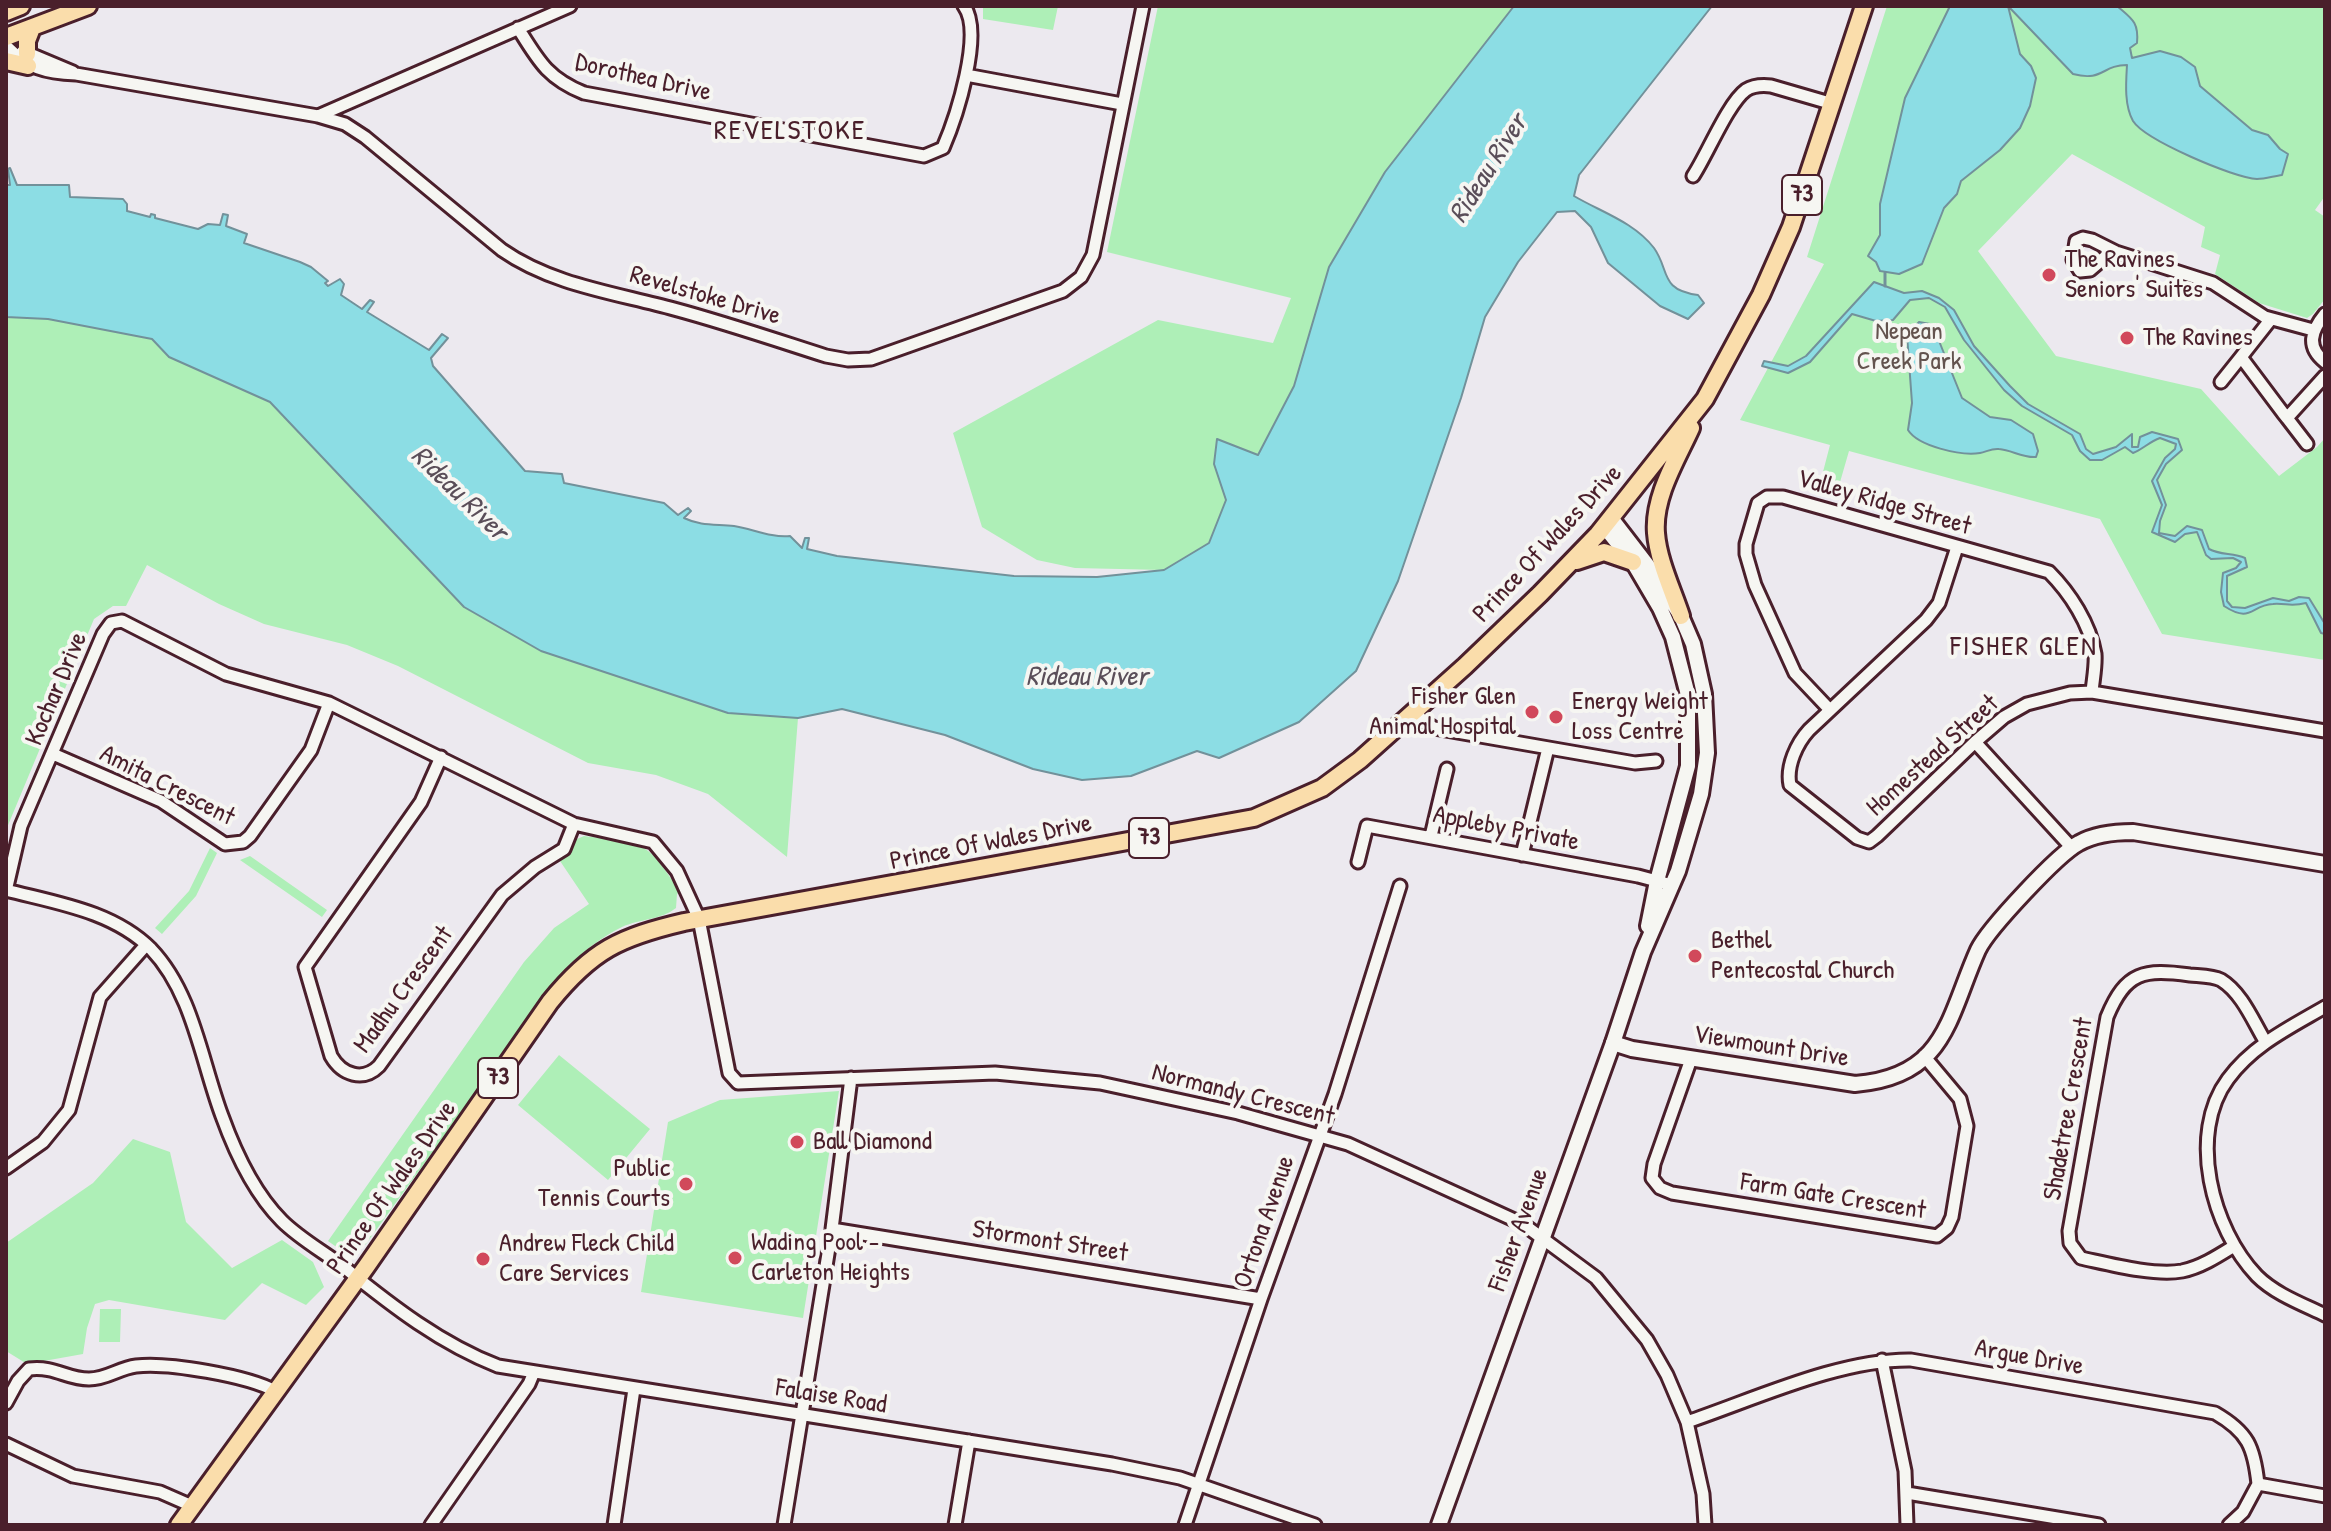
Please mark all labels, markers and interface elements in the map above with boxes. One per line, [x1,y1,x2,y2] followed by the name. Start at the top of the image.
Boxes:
[572,47,714,109] street label: Dorothea Drive
[1442,108,1536,230] water label: Rideau River
[714,115,866,149] district label: REVELSTOKE
[1782,175,1822,215] road number: 73
[2065,244,2203,306] place label: The Ravines Seniors' Suites
[626,260,784,332] street label: Revelstoke Drive
[2040,266,2058,284] marker: The Ravines Seniors' Suites
[1856,316,1962,378] park label: Nepean Creek Park
[2143,322,2253,354] place label: The Ravines
[2118,329,2136,347] marker: The Ravines
[404,440,514,548] water label: Rideau River
[1467,459,1629,629] street label: Prince Of Wales Drive
[1793,463,1975,543] street label: Valley Ridge Street
[19,628,95,750] street label: Kochar Drive
[1950,631,2098,665] district label: FISHER GLEN
[1026,661,1148,695] water label: Rideau River
[1369,681,1516,742] place label: Fisher Glen Animal Hospital
[1572,686,1708,748] place label: Energy Weight Loss Centre
[1861,689,2005,823] street label: Homestead Street
[1523,703,1541,721] marker: Fisher Glen Animal Hospital
[1547,708,1565,726] marker: Energy Weight Loss Centre
[94,739,240,833] street label: Amita Crescent
[1430,800,1582,858] street label: Appleby Private
[888,808,1094,878] street label: Prince Of Wales Drive
[1129,818,1169,858] road number: 73
[348,921,460,1059] street label: Madhu Crescent
[1711,925,1894,986] place label: Bethel Pentecostal Church
[1686,947,1704,965] marker: Bethel Pentecostal Church
[2038,1015,2100,1203] street label: Shadetree Crescent
[1691,1019,1851,1075] street label: Viewmount Drive
[1149,1057,1337,1133] street label: Normandy Crescent
[478,1058,518,1098] road number: 73
[321,1095,463,1281] street label: Prince Of Wales Drive
[813,1126,932,1158] place label: Ball Diamond
[788,1133,806,1151] marker: Ball Diamond
[1228,1152,1302,1292] street label: Ortona Avenue
[538,1153,670,1214] place label: Public Tennis Courts
[1482,1164,1556,1296] street label: Fisher Avenue
[1738,1167,1928,1227] street label: Farm Gate Crescent
[677,1175,695,1193] marker: Public Tennis Courts
[970,1214,1130,1270] street label: Stormont Street
[751,1227,910,1288] place label: Wading Pool - Carleton Heights
[499,1228,674,1290] place label: Andrew Fleck Child Care Services
[726,1249,744,1267] marker: Wading Pool - Carleton Heights
[474,1250,492,1268] marker: Andrew Fleck Child Care Services
[1972,1333,2086,1383] street label: Argue Drive
[773,1373,889,1421] street label: Falaise Road

